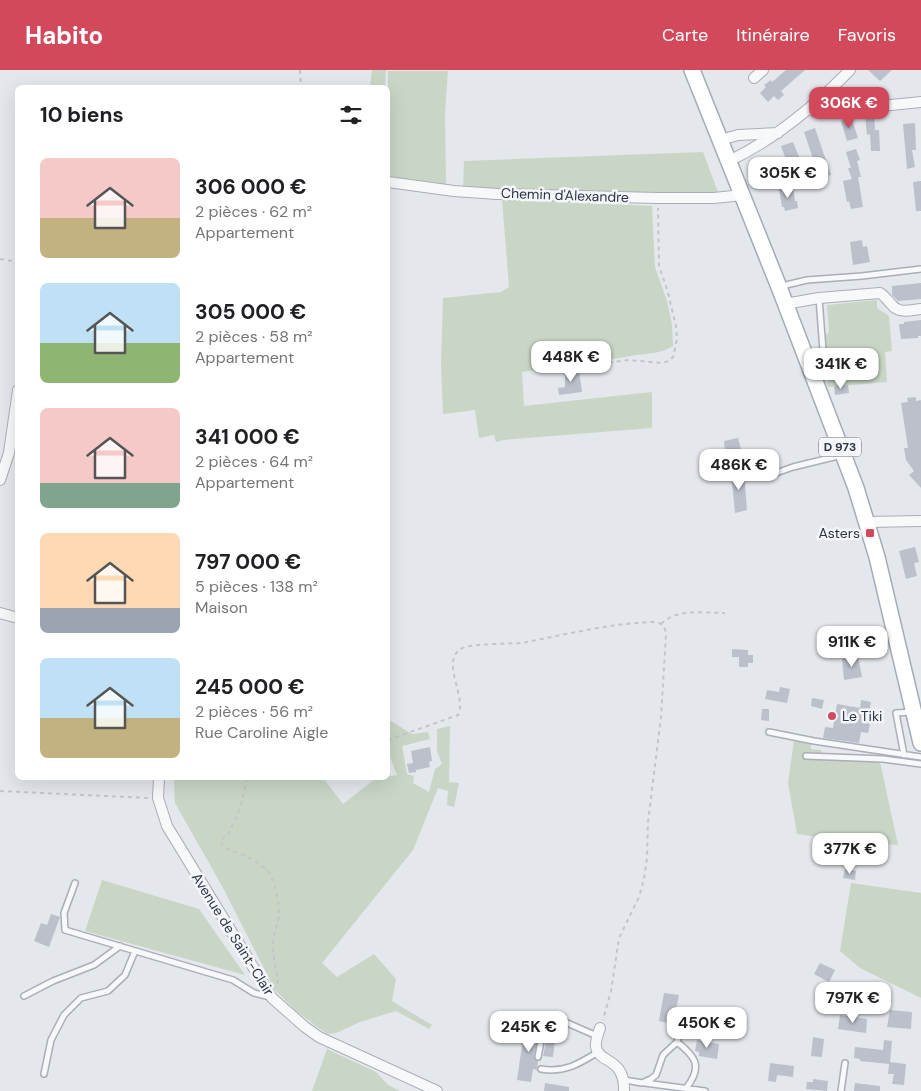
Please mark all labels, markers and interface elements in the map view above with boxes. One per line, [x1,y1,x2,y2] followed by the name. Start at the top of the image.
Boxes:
[25,20,103,51] text: Habito
[662,23,708,47] text: Carte
[736,23,810,47] text: Itinéraire
[838,23,896,47] text: Favoris
[808,87,890,129] pin: 306K €
[820,92,878,113] text: 306K €
[40,101,124,129] text: 10 biens
[337,101,365,129] icon: filters
[747,156,829,199] pin: 305K €
[759,162,817,183] text: 305K €
[195,173,307,201] text: 306 000 €
[80,178,140,238] icon: home
[501,184,629,206] street label: Chemin d'Alexandre
[195,201,312,222] text: 2 pièces · 62 m²
[195,222,294,243] text: Appartement
[195,298,306,326] text: 305 000 €
[80,303,140,363] icon: home
[195,326,313,347] text: 2 pièces · 58 m²
[530,340,612,383] pin: 448K €
[542,346,600,367] text: 448K €
[195,347,294,368] text: Appartement
[800,348,882,390] pin: 341K €
[815,353,867,374] text: 341K €
[195,423,300,451] text: 341 000 €
[80,428,140,488] icon: home
[819,438,861,457] road number: D 973
[698,448,780,491] pin: 486K €
[195,451,313,472] text: 2 pièces · 64 m²
[710,454,768,475] text: 486K €
[195,472,294,493] text: Appartement
[819,524,860,542] place label: Asters
[864,527,876,539] marker: Asters
[195,548,301,576] text: 797 000 €
[80,553,140,613] icon: home
[195,576,318,597] text: 5 pièces · 138 m²
[195,597,248,618] text: Maison
[811,626,893,668] pin: 911K €
[828,631,876,652] text: 911K €
[195,673,305,701] text: 245 000 €
[80,678,140,738] icon: home
[195,701,313,722] text: 2 pièces · 56 m²
[842,707,882,725] place label: Le Tiki
[826,710,838,722] marker: Le Tiki
[195,722,328,743] text: Rue Caroline Aigle
[809,832,891,875] pin: 377K €
[823,838,877,859] text: 377K €
[188,869,278,999] street label: Avenue de Saint-Clair
[812,982,894,1024] pin: 797K €
[826,987,880,1008] text: 797K €
[666,1006,748,1049] pin: 450K €
[488,1010,570,1053] pin: 245K €
[678,1012,736,1033] text: 450K €
[501,1016,557,1037] text: 245K €

